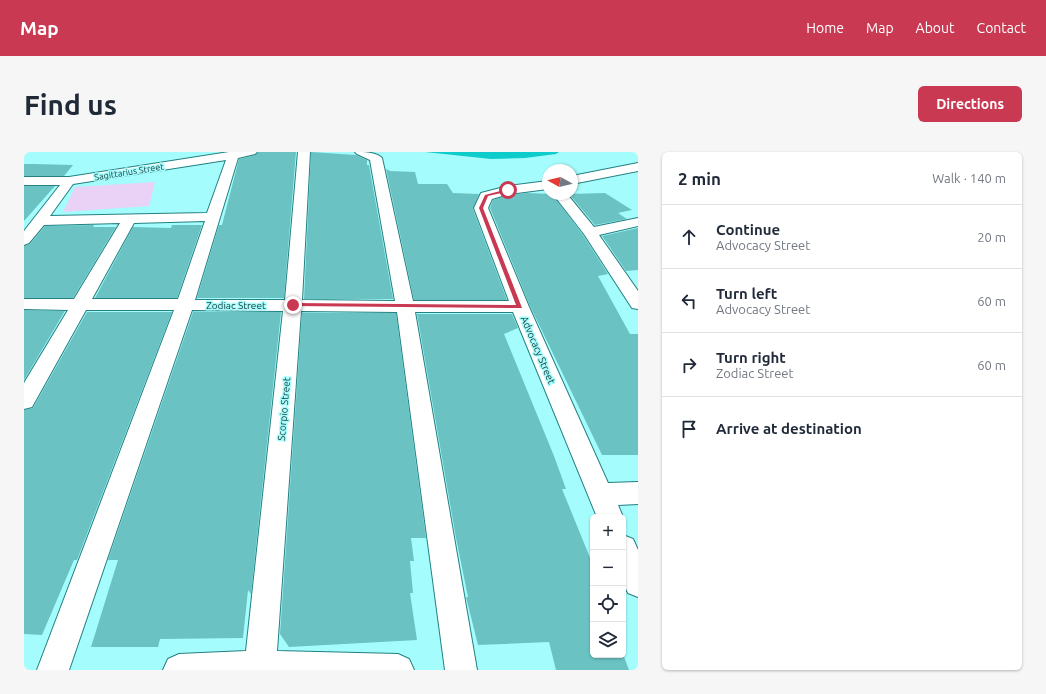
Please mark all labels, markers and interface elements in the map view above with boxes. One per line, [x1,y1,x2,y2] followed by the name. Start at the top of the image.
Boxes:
[20,17,59,39] text: Map
[806,20,844,36] text: Home
[866,20,894,36] text: Map
[916,20,955,36] text: About
[977,20,1026,36] text: Contact
[918,86,1022,122] button: Directions
[24,89,117,120] text: Find us
[94,161,165,182] street label: Sagittarius Street
[542,164,578,200] north arrow
[678,169,721,188] text: 2 min
[932,171,1006,185] text: Walk · 140 m
[499,181,517,199] route start
[716,221,780,238] text: Continue
[678,226,700,248] icon: ahead
[977,230,1006,244] text: 20 m
[716,238,810,252] text: Advocacy Street
[716,285,777,302] text: Turn left
[678,290,700,312] icon: left
[977,294,1006,308] text: 60 m
[284,296,302,314] route end
[206,300,266,311] street label: Zodiac Street
[716,302,810,316] text: Advocacy Street
[519,314,557,386] street label: Advocacy Street
[716,349,786,366] text: Turn right
[678,354,700,376] icon: right
[977,358,1006,372] text: 60 m
[716,366,794,380] text: Zodiac Street
[276,377,292,441] street label: Scorpio Street
[678,418,700,440] icon: arrive
[716,420,862,437] text: Arrive at destination
[590,514,626,658] map controls
[590,514,626,550] button: +
[590,550,626,586] button: −
[590,586,626,622] button: locate
[590,622,626,658] button: layers

